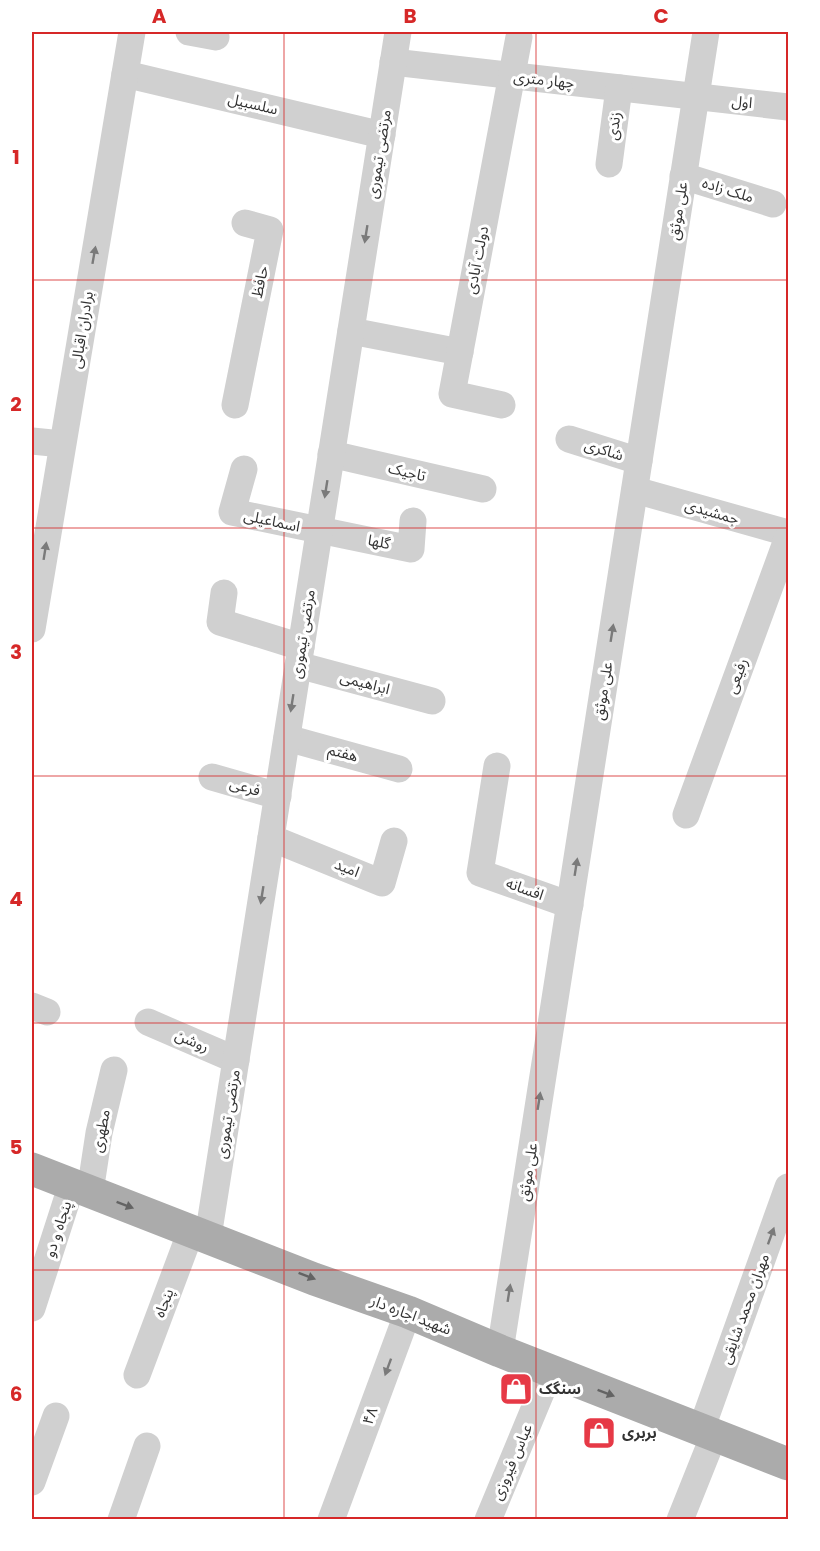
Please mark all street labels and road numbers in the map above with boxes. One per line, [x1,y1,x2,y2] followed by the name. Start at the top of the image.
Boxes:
[513,66,576,93] street label: چهار متری
[226,88,280,119] street label: سلسبیل
[731,90,753,113] street label: اول
[361,108,396,200] street label: مرتضی تیموری
[601,111,626,141] street label: زندی
[700,172,757,207] street label: ملک زاده
[663,180,693,242] street label: علی موثق
[460,224,493,296] street label: دولت آبادی
[246,264,273,300] street label: حافظ
[65,290,98,370] street label: برادران اقبالی
[582,434,626,465] street label: شاکری
[386,457,428,486] street label: تاجیک
[683,494,742,529] street label: جمشیدی
[242,504,302,537] street label: اسماعیلی
[366,529,393,554] street label: گلها
[285,588,320,680] street label: مرتضی تیموری
[720,655,753,696] street label: رفیعی
[588,660,618,722] street label: علی موثق
[338,666,392,699] street label: ابراهیمی
[326,738,360,768] street label: هفتم
[227,772,263,801] street label: فرعی
[332,853,363,882] street label: امید
[503,872,547,905] street label: افسانه
[172,1024,212,1057] street label: روشن
[210,1068,245,1160] street label: مرتضی تیموری
[86,1108,115,1154] street label: مطهری
[513,1141,543,1203] street label: علی موثق
[39,1198,77,1260] street label: پنجاه و دو
[715,1251,774,1367] street label: مهران محمد شایقی
[148,1285,179,1320] street label: پنجاه
[367,1289,455,1340] street label: شهید اجاره دار
[357,1404,382,1427] street label: ۴۸
[486,1420,537,1503] street label: عباس فیروزی

